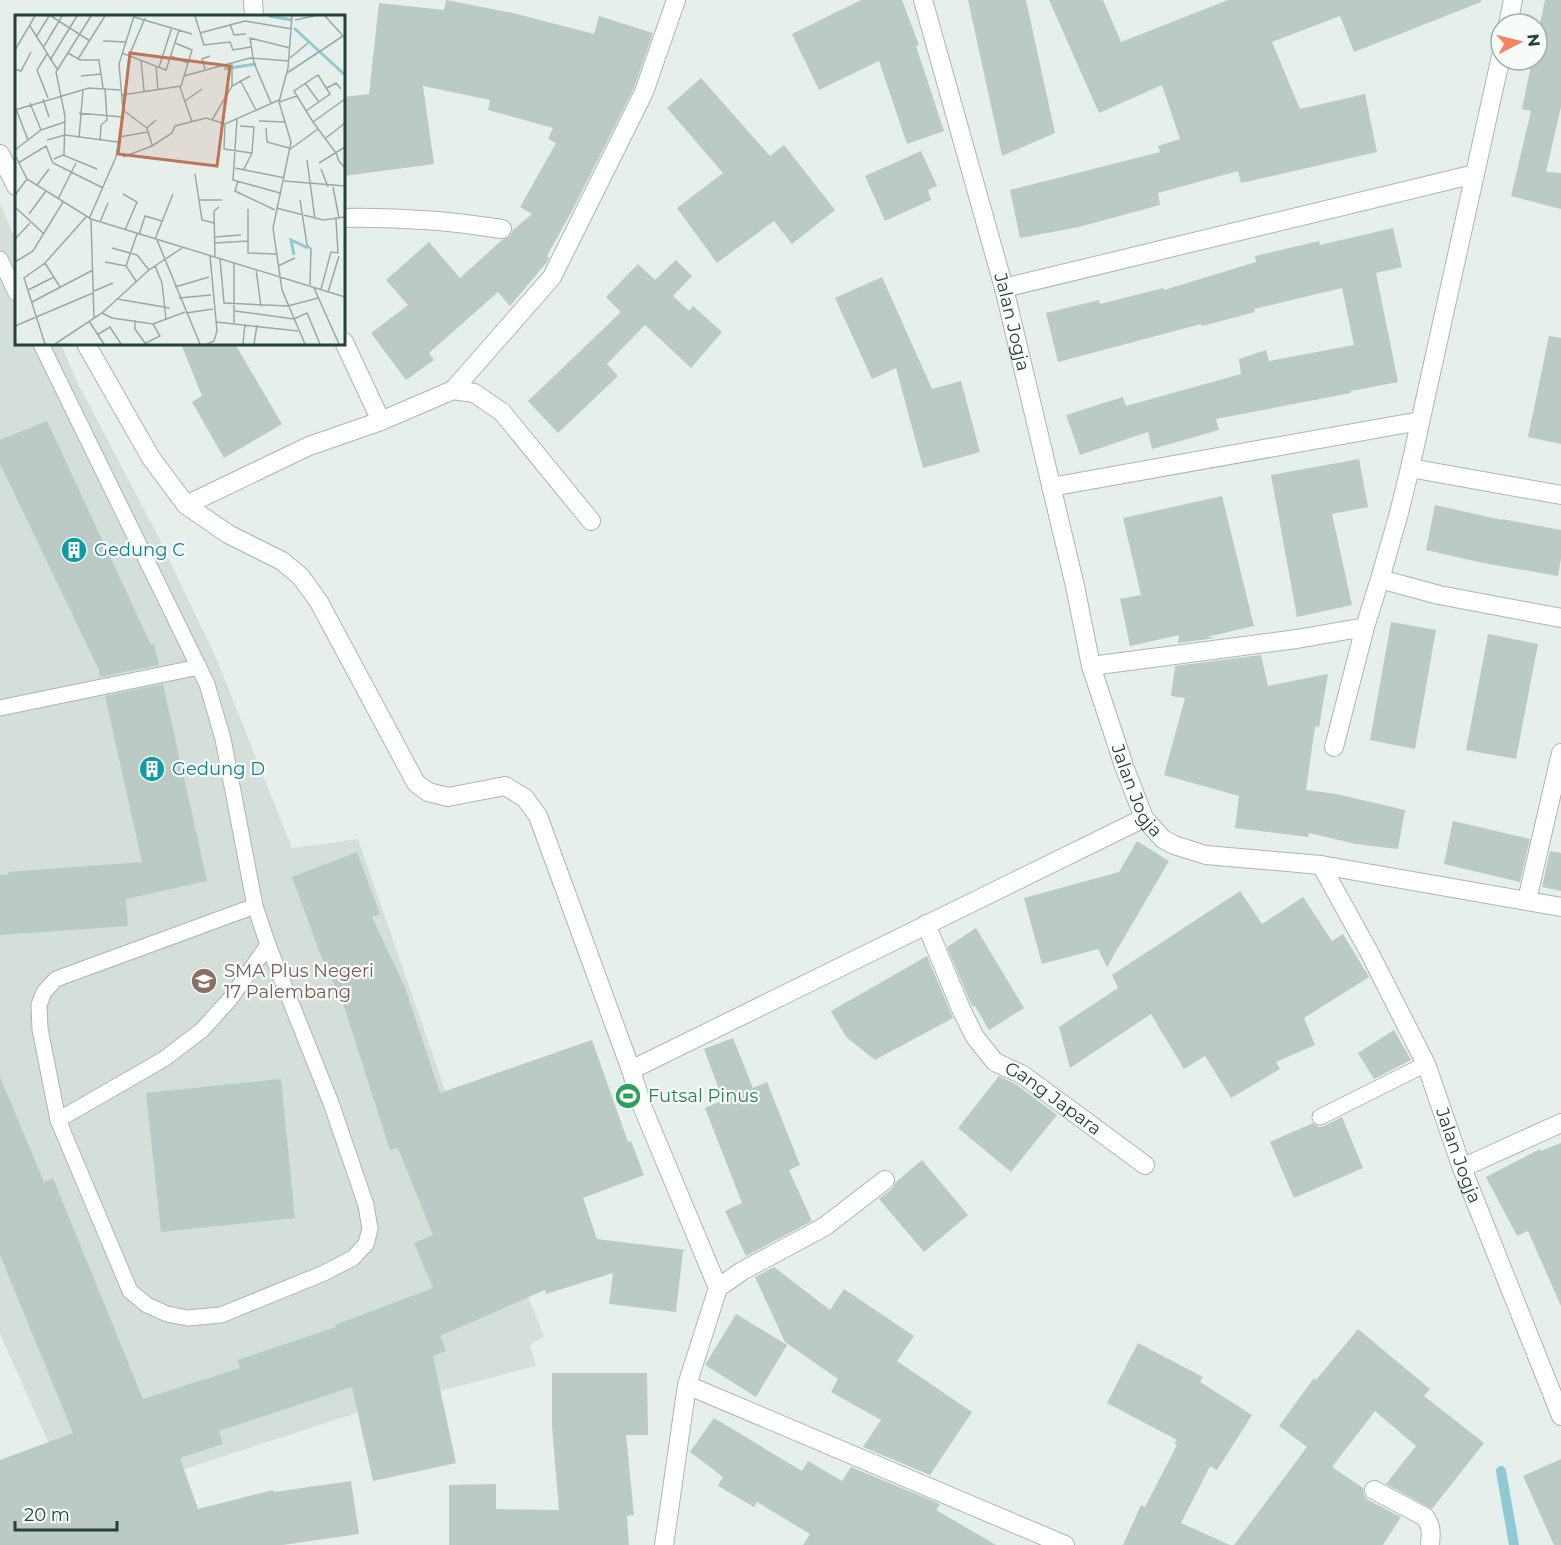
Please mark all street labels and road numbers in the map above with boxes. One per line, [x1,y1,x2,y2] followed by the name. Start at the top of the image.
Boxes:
[989,269,1034,373] street label: Jalan Jogja
[1106,740,1167,842] street label: Jalan Jogja
[1001,1057,1106,1140] street label: Gang Japara
[1431,1104,1486,1206] street label: Jalan Jogja

